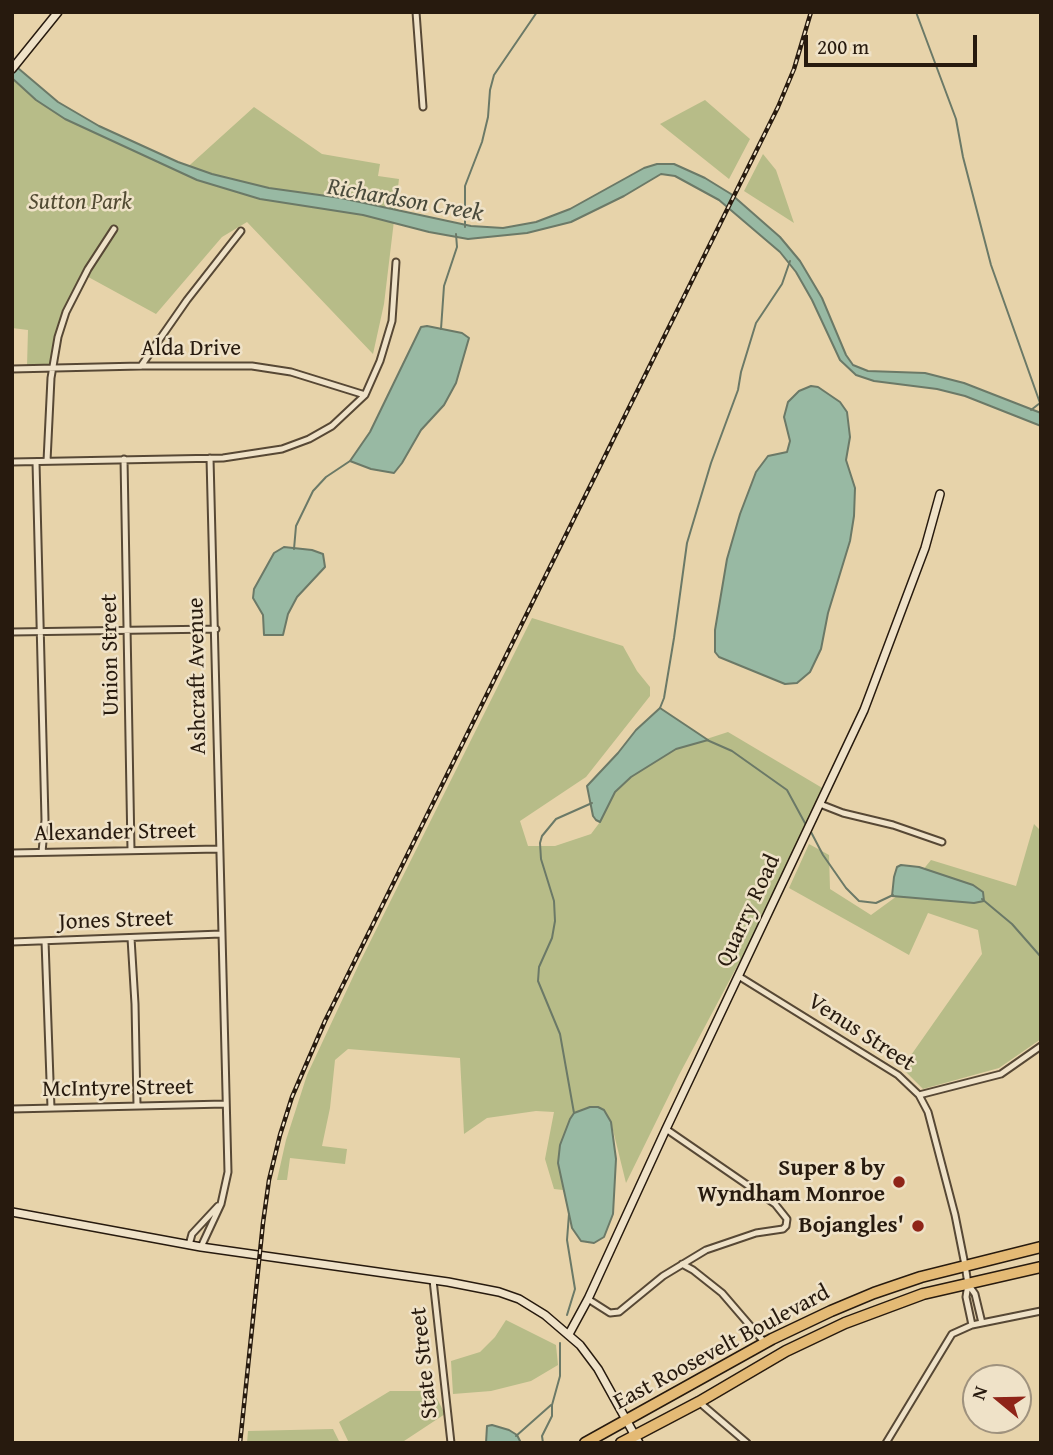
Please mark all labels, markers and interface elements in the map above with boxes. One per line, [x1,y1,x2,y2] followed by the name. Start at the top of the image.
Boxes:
[808,21,981,65] scale bar
[817,31,869,62] text: 200 m
[325,173,485,229] water label: Richardson Creek
[28,189,132,217] park label: Sutton Park
[141,335,241,363] street label: Alda Drive
[96,594,126,716] street label: Union Street
[183,597,213,755] street label: Ashcraft Avenue
[34,818,196,848] street label: Alexander Street
[711,850,787,972] street label: Quarry Road
[58,905,174,937] street label: Jones Street
[802,988,920,1078] street label: Venus Street
[42,1074,194,1104] street label: McIntyre Street
[697,1155,885,1209] place label: Super 8 by Wyndham Monroe
[891,1174,907,1190] marker: Super 8 by Wyndham Monroe
[798,1212,904,1240] place label: Bojangles'
[910,1218,926,1234] marker: Bojangles'
[609,1279,835,1417] street label: East Roosevelt Boulevard
[405,1306,445,1420] street label: State Street
[962,1364,1032,1434] north arrow
[964,1382,994,1403] text: N

